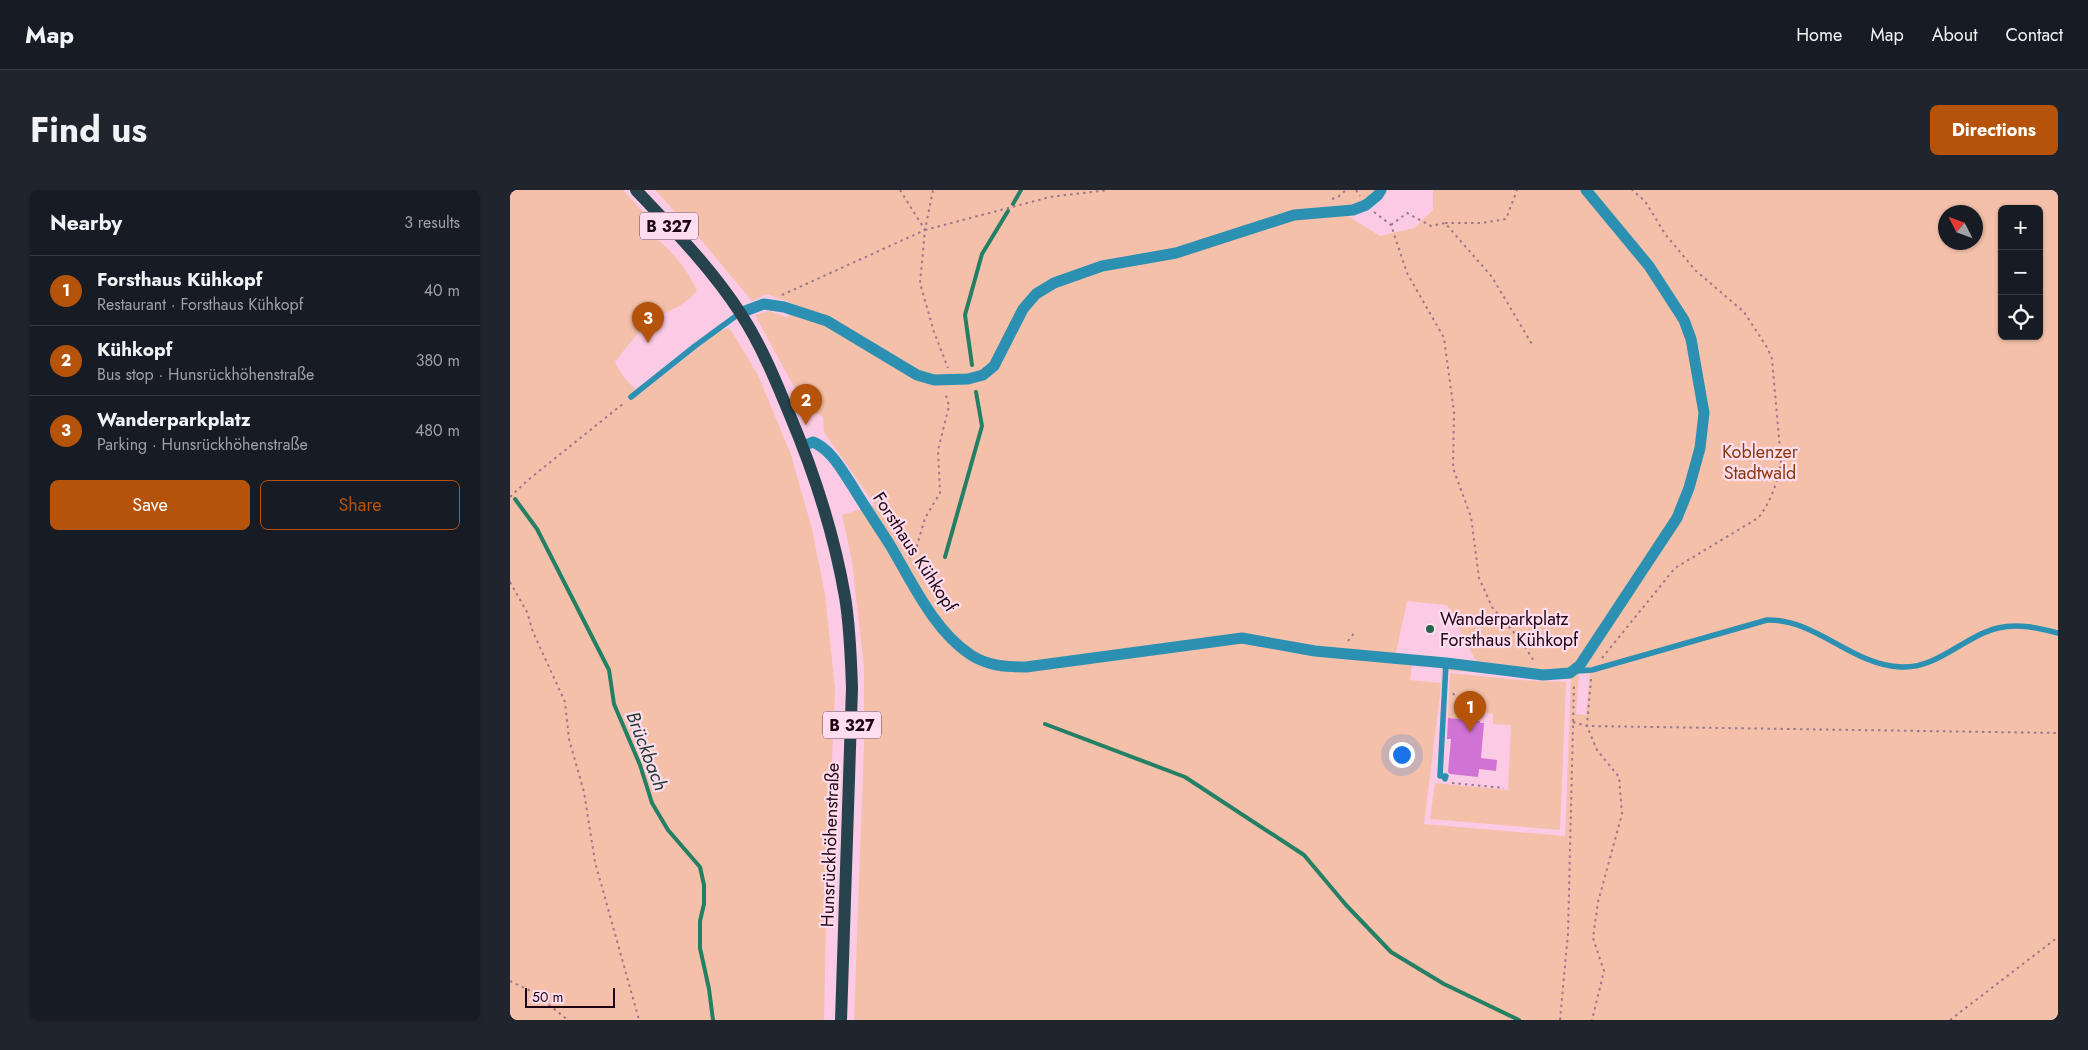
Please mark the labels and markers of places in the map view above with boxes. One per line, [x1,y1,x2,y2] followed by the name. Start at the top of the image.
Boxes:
[632,302,664,343] pin: 3
[790,384,822,425] pin: 2
[1440,606,1579,653] place label: Wanderparkplatz Forsthaus Kühkopf
[1424,623,1436,635] marker: Wanderparkplatz Forsthaus Kühkopf
[1454,691,1486,732] pin: 1

